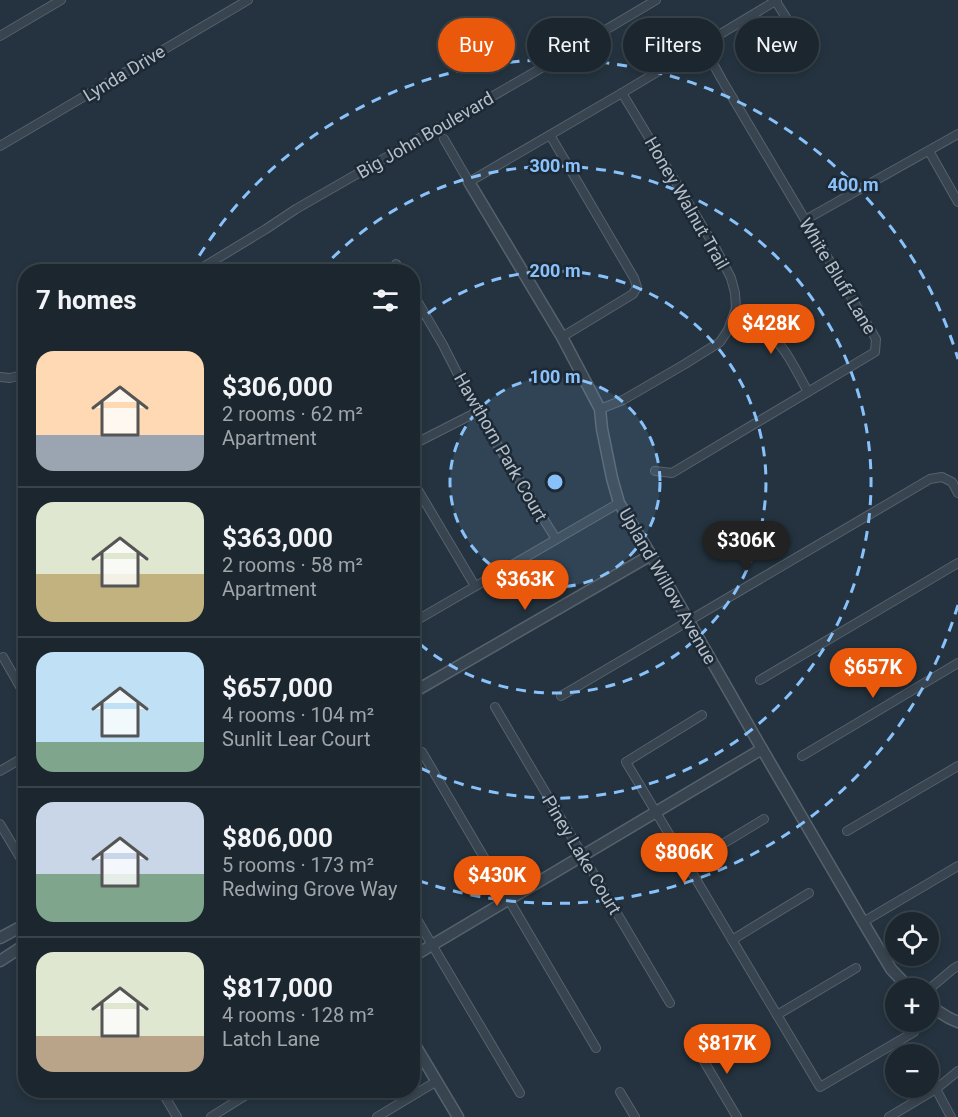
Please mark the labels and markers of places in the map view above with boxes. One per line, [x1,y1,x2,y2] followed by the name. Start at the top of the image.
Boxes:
[729,304,813,355] pin: $428K
[545,472,565,492] centre of rings
[704,521,788,572] pin: $306K
[483,560,567,611] pin: $363K
[831,648,915,699] pin: $657K
[642,833,726,884] pin: $806K
[455,856,539,907] pin: $430K
[685,1024,769,1075] pin: $817K

